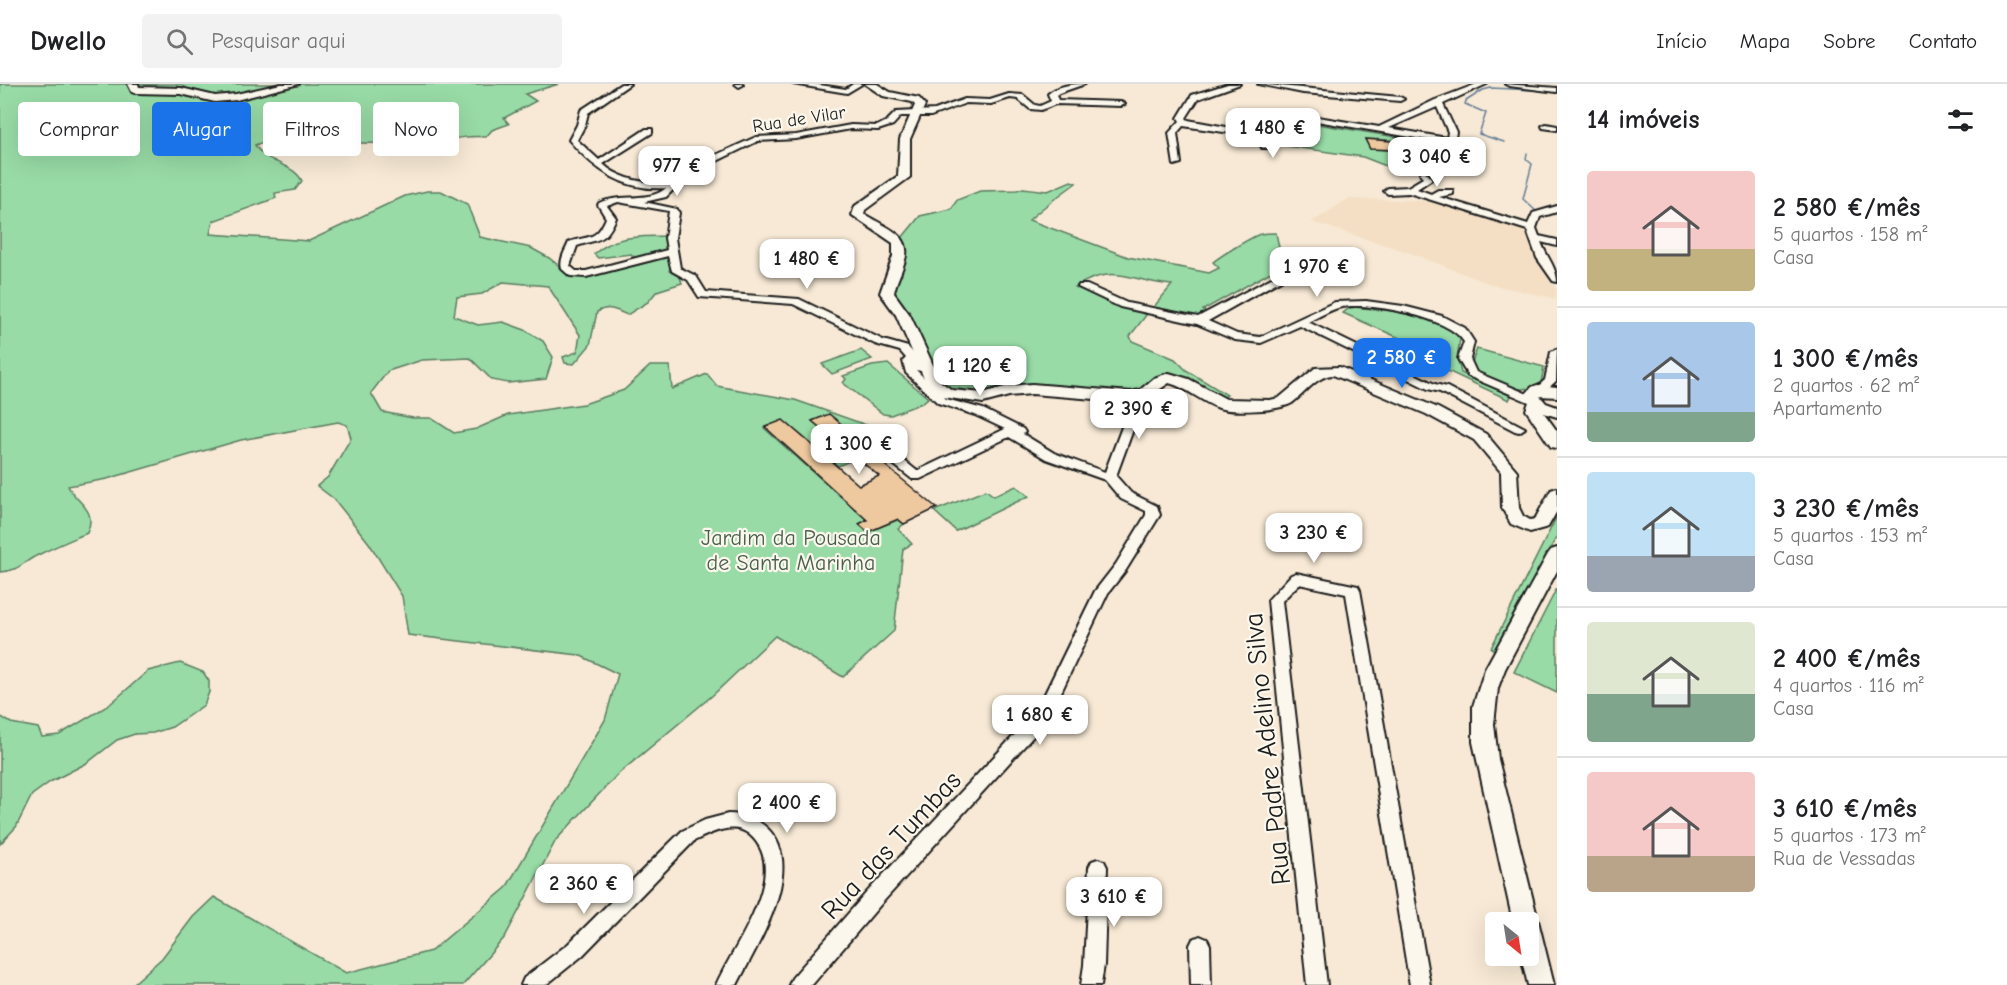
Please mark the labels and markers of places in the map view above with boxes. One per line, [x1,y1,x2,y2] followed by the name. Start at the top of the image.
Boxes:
[1218,108,1328,159] pin: 1 480 €
[1382,137,1492,188] pin: 3 040 €
[635,146,719,197] pin: 977 €
[752,239,862,290] pin: 1 480 €
[1262,247,1372,298] pin: 1 970 €
[1347,338,1457,389] pin: 2 580 €
[925,346,1035,397] pin: 1 120 €
[1084,389,1194,440] pin: 2 390 €
[804,424,914,475] pin: 1 300 €
[1259,513,1369,564] pin: 3 230 €
[985,695,1095,746] pin: 1 680 €
[732,783,842,834] pin: 2 400 €
[529,864,639,915] pin: 2 360 €
[1059,877,1169,928] pin: 3 610 €

